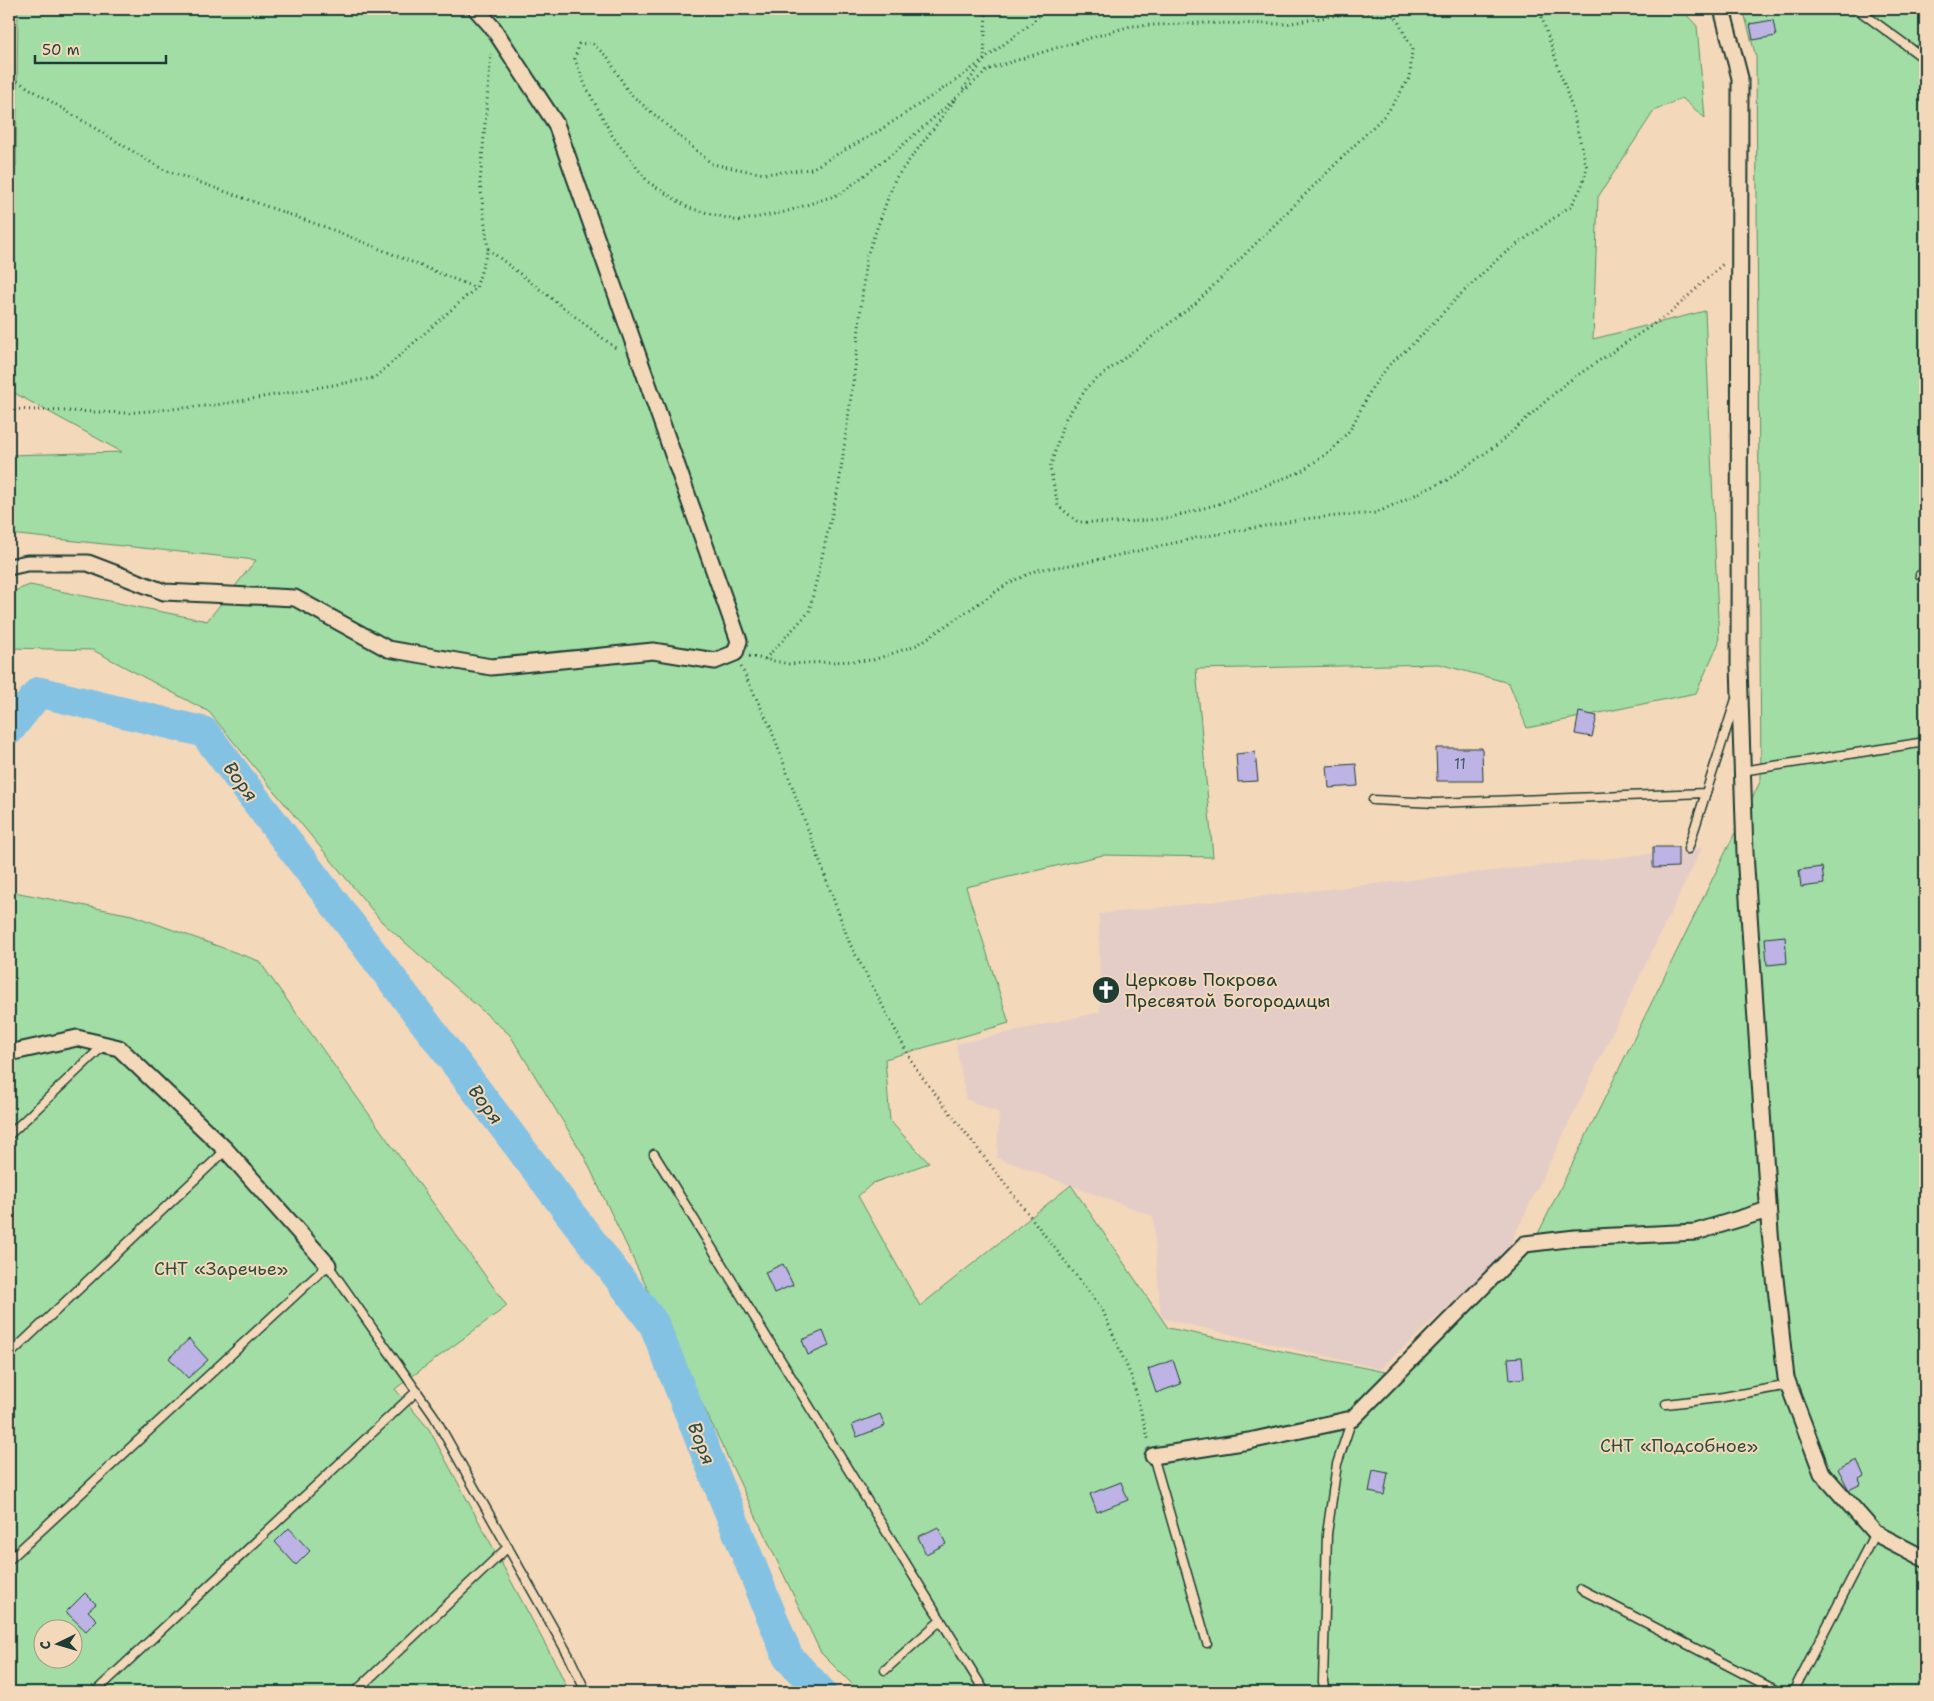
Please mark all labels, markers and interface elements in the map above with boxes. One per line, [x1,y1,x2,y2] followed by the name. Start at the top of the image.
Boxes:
[35,32,166,64] scale bar
[42,40,80,60] text: 50 m
[1454,754,1466,774] house number: 11
[217,756,264,806] water label: Воря
[1125,968,1330,1013] place label: Церковь Покрова Пресвятой Богородицы
[1091,975,1121,1005] church icon: Церковь Покрова Пресвятой Богородицы
[462,1079,509,1129] water label: Воря
[154,1257,288,1281] park label: СНТ «Заречье»
[682,1418,721,1468] water label: Воря
[1600,1434,1758,1458] park label: СНТ «Подсобное»
[32,1618,82,1668] north arrow
[36,1640,54,1650] text: С

